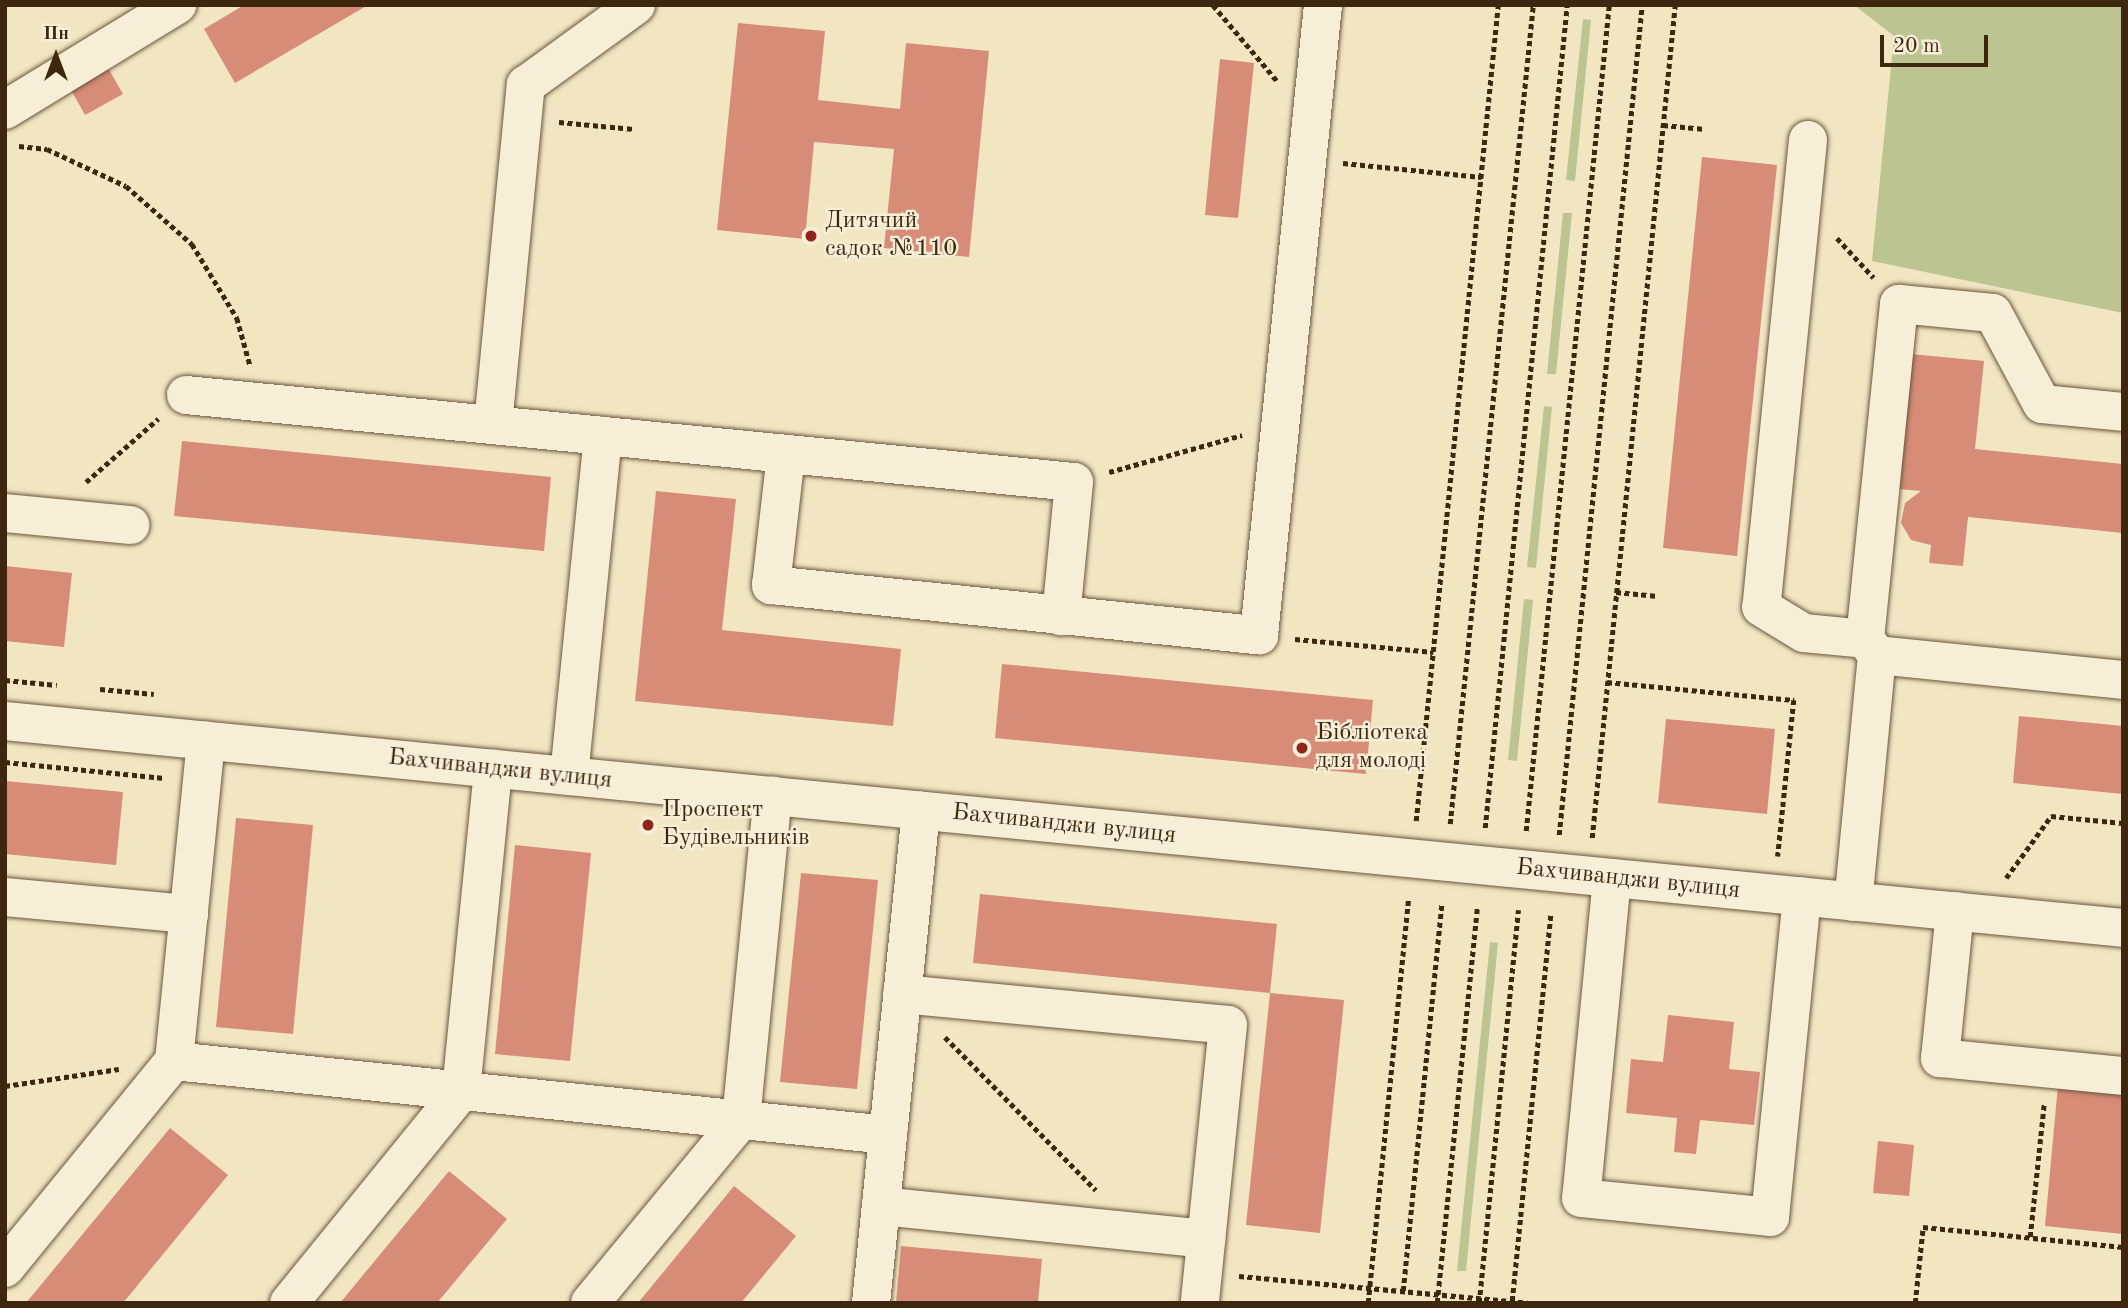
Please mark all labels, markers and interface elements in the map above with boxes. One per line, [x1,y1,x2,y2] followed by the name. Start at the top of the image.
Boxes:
[21,21,91,91] north arrow
[1883,21,1992,65] scale bar
[43,25,69,44] text: Пн
[1893,36,1940,57] text: 20 m
[825,208,957,264] place label: Дитячий садок №110
[803,228,819,244] marker: Дитячий садок №110
[1316,720,1428,776] place label: Бібліотека для молоді
[1294,740,1310,756] marker: Бібліотека для молоді
[387,744,613,796] street label: Бахчиванджи вулиця
[662,797,810,853] place label: Проспект Будівельників
[951,799,1177,851] street label: Бахчиванджи вулиця
[640,817,656,833] marker: Проспект Будівельників
[1515,854,1741,906] street label: Бахчиванджи вулиця

